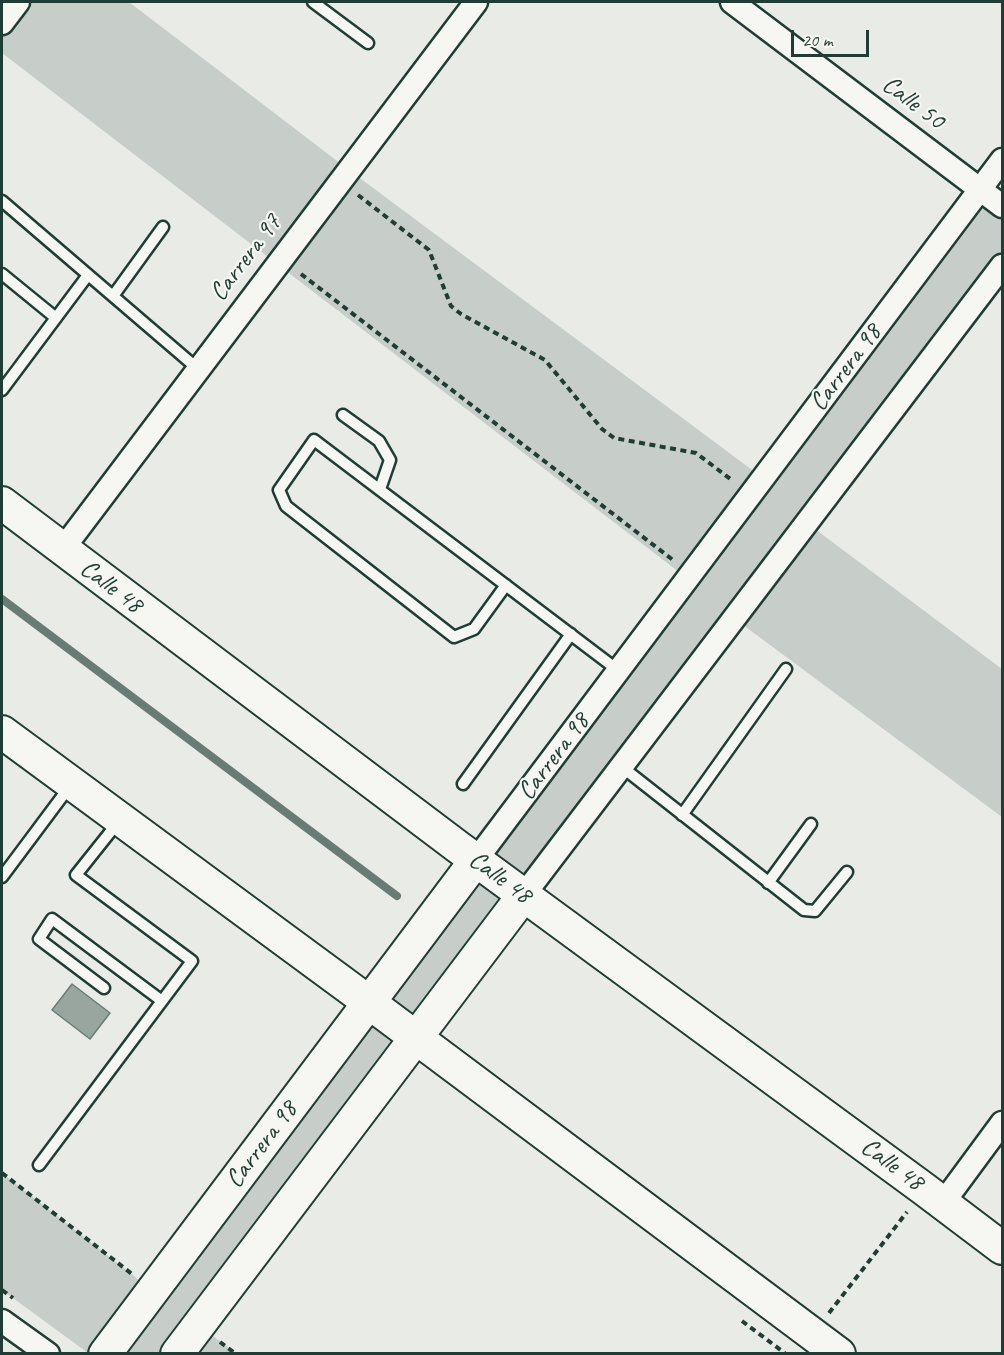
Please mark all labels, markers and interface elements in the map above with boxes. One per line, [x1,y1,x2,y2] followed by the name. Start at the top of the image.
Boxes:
[794,18,872,56] scale bar
[802,29,833,51] text: 20 m
[875,69,951,137] street label: Calle 50
[203,208,289,308] street label: Carrera 97
[803,318,889,418] street label: Carrera 98
[73,553,149,621] street label: Calle 48
[511,707,597,807] street label: Carrera 98
[462,845,538,911] street label: Calle 48
[219,1095,305,1195] street label: Carrera 98
[854,1132,930,1198] street label: Calle 48

